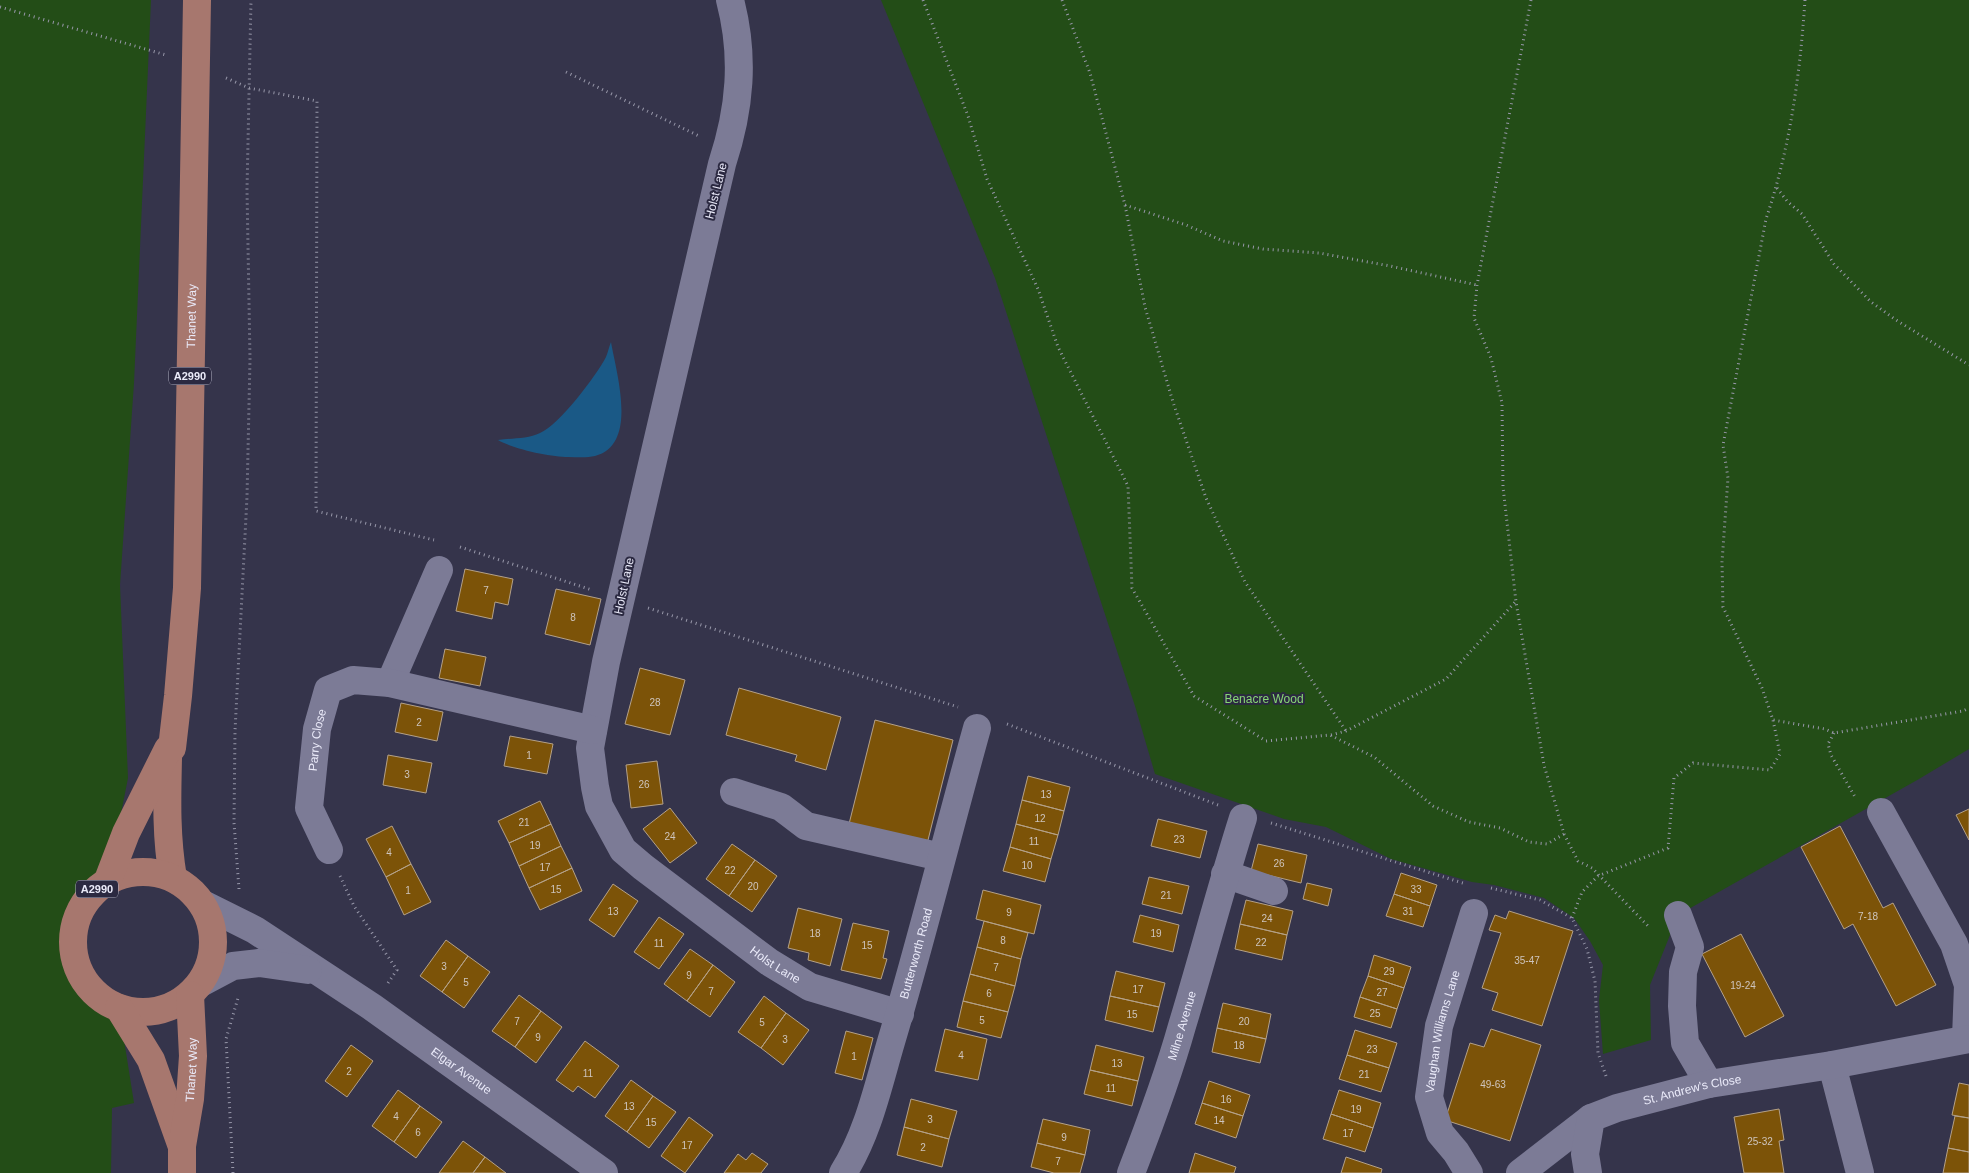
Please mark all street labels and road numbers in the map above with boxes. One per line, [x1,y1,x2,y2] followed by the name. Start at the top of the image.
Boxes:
[702,161,730,221] street label: Holst Lane
[184,284,199,348] street label: Thanet Way
[169,368,211,384] road number: A2990
[611,556,637,616] street label: Holst Lane
[306,707,329,772] street label: Parry Close
[76,881,118,898] road number: A2990
[897,907,935,1001] street label: Butterworth Road
[747,943,803,987] street label: Holst Lane
[1423,968,1463,1094] street label: Vaughan Williams Lane
[1165,989,1199,1062] street label: Milne Avenue
[183,1037,200,1102] street label: Thanet Way
[428,1044,495,1098] street label: Elgar Avenue
[1642,1072,1743,1108] street label: St. Andrew's Close

